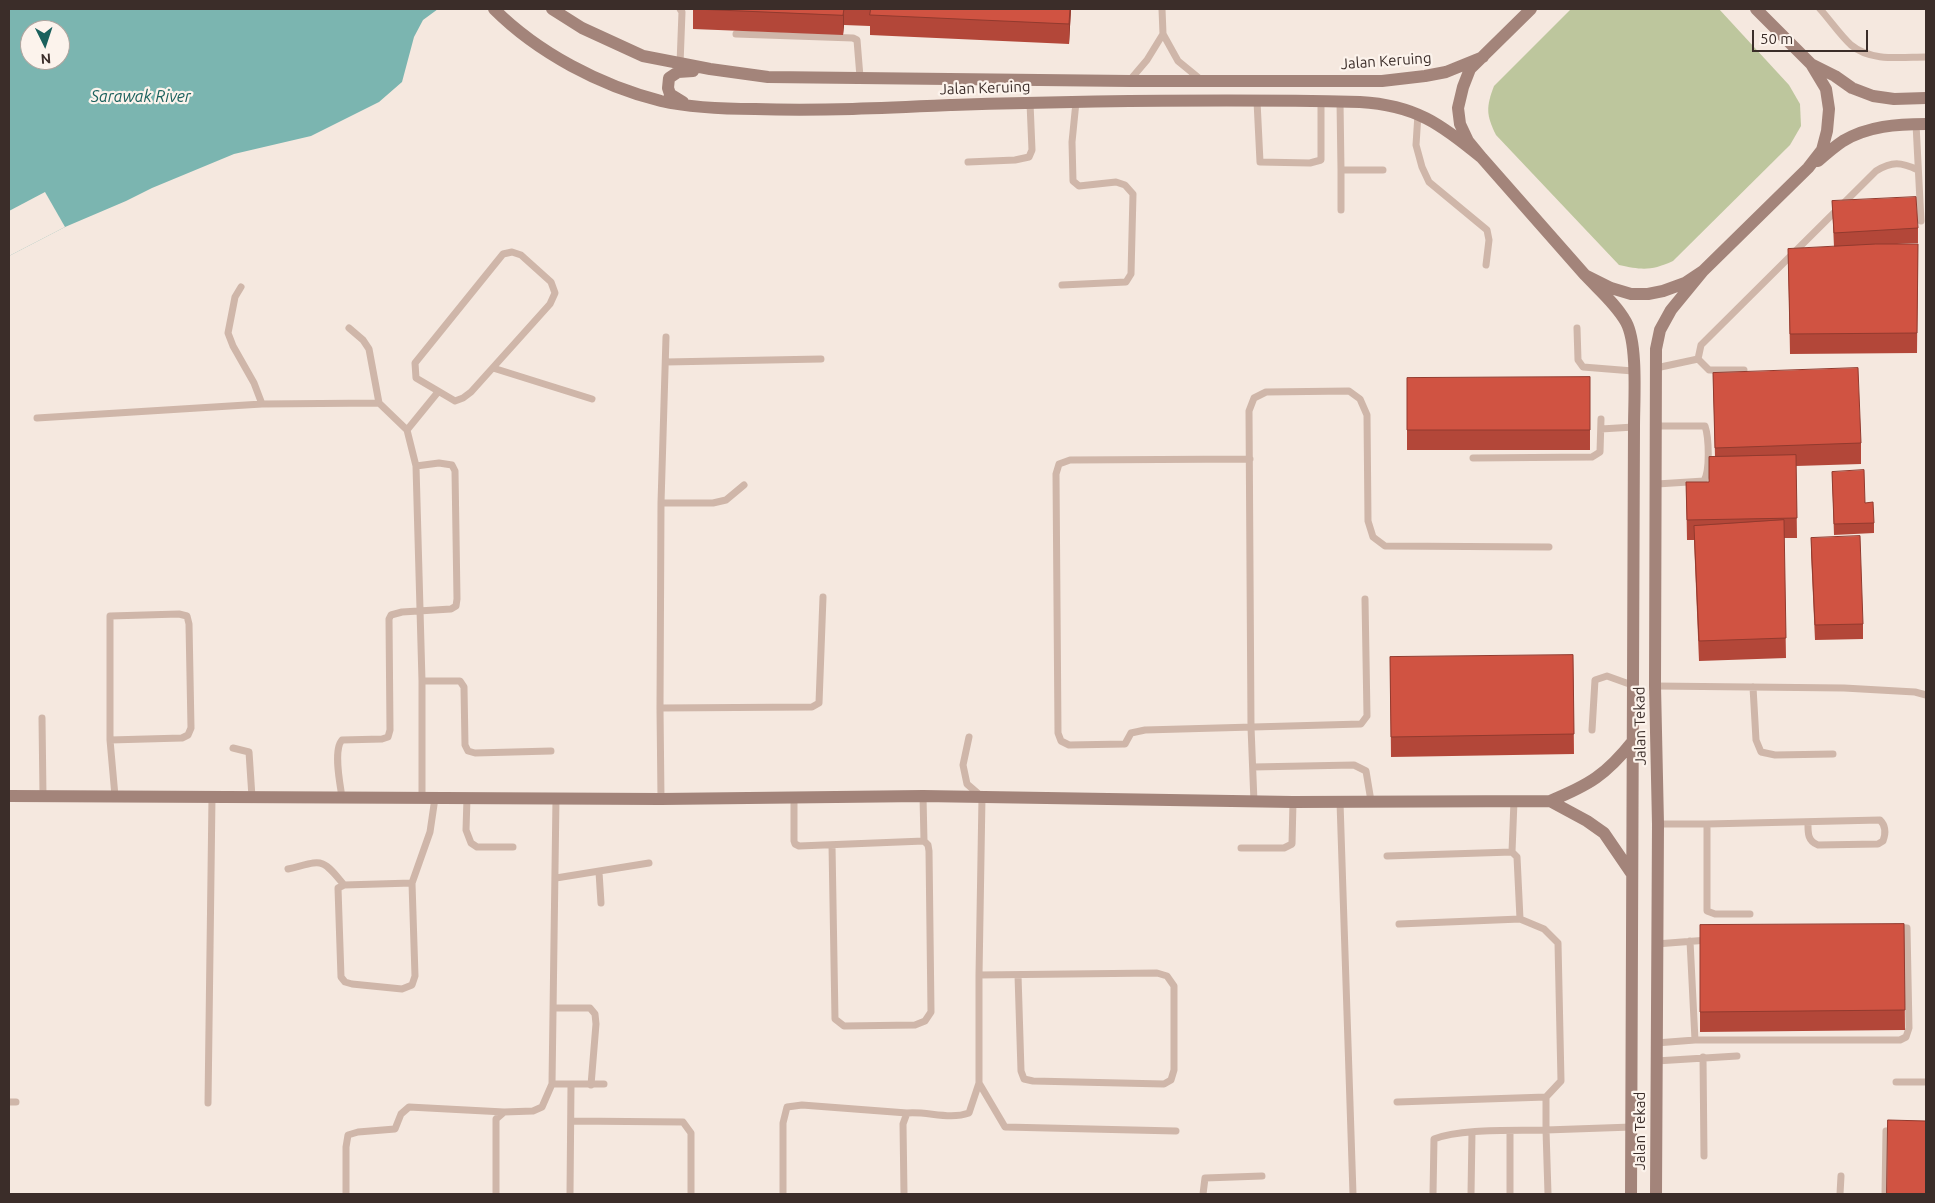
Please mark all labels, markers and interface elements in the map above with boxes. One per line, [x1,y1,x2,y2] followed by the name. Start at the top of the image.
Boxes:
[20,20,70,70] north arrow
[1755,20,1871,52] scale bar
[1760,30,1793,47] text: 50 m
[1340,49,1432,73] street label: Jalan Keruing
[40,51,52,67] text: N
[939,77,1031,99] street label: Jalan Keruing
[91,87,191,107] water label: Sarawak River
[1630,686,1650,766] street label: Jalan Tekad
[1631,1092,1649,1170] street label: Jalan Tekad

